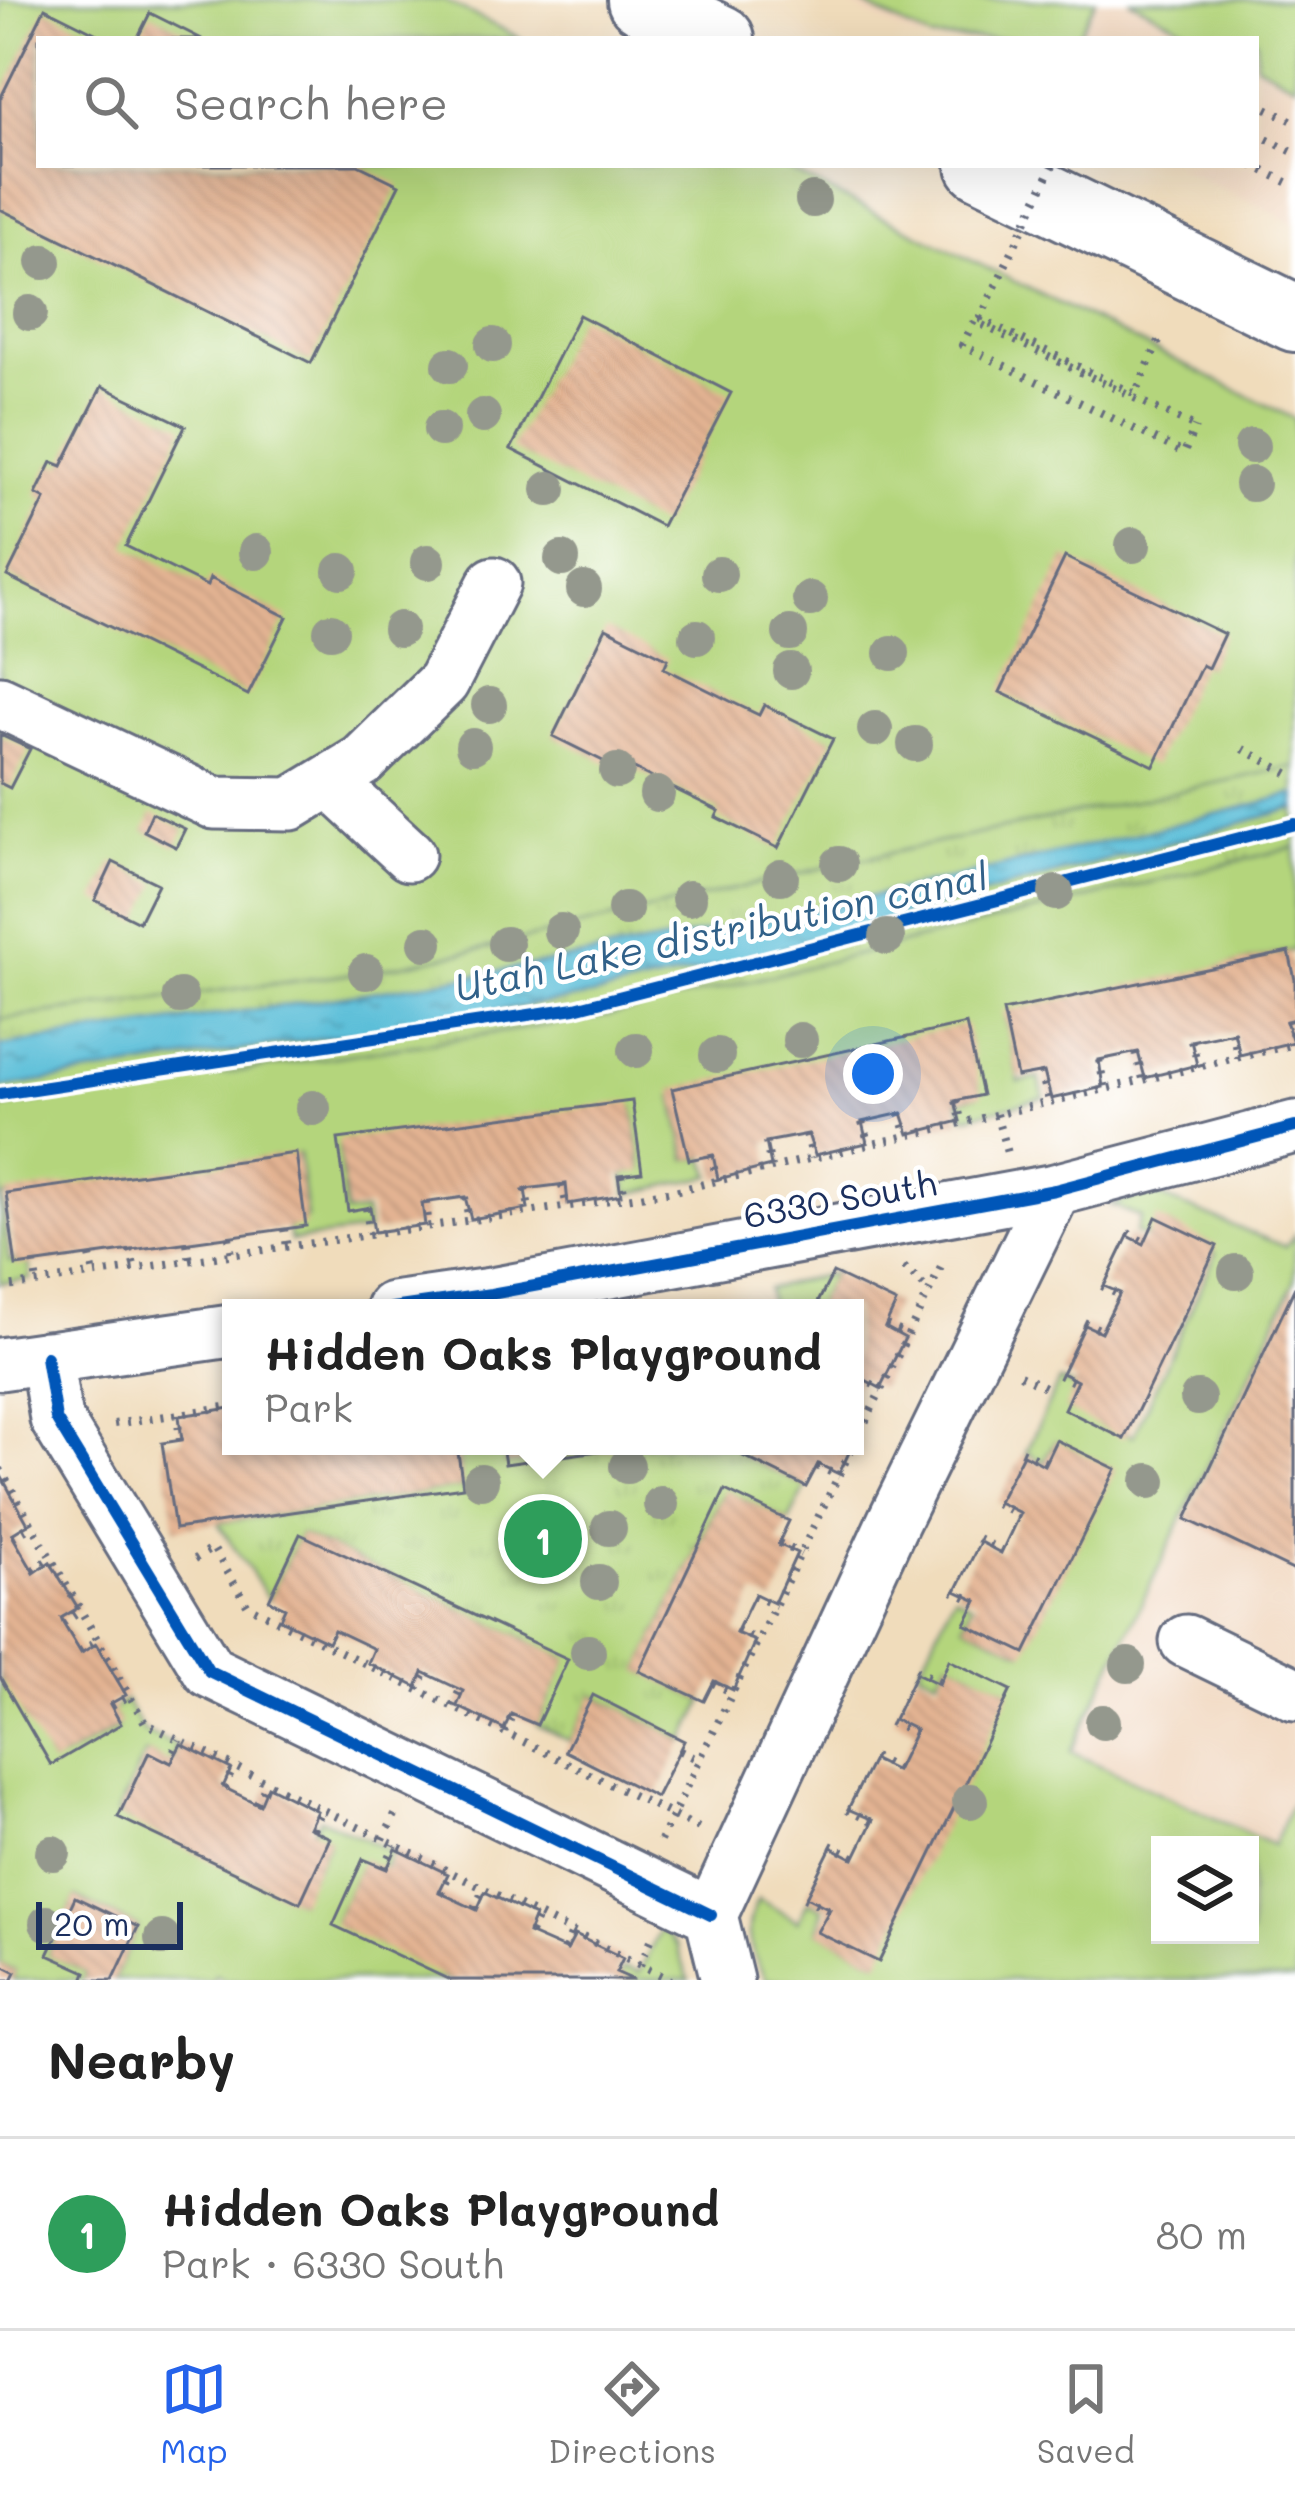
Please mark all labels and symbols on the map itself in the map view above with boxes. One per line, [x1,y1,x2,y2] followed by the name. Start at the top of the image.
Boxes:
[449,849,992,1012] water label: Utah Lake distribution canal
[843,1044,903,1104] your location
[740,1157,940,1238] street label: 6330 South
[504,1494,582,1584] pin: 1
[36,1896,183,1949] scale bar

